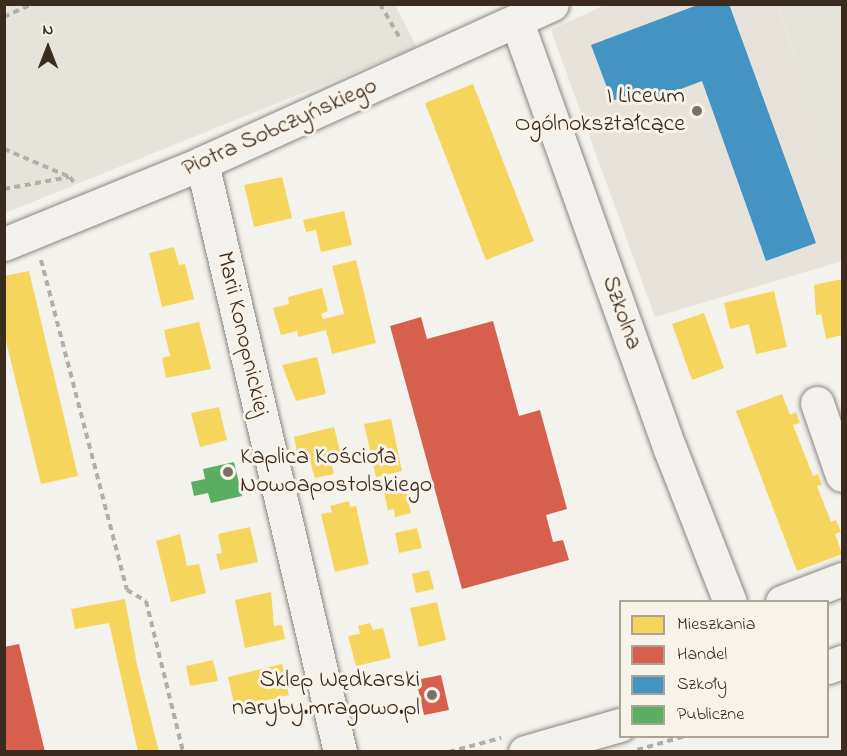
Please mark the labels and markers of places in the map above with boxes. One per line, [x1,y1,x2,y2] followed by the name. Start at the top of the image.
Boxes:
[515,83,685,139] place label: I Liceum Ogólnokształcące
[690,104,704,118] marker: I Liceum Ogólnokształcące
[240,444,432,500] place label: Kaplica Kościoła Nowoapostolskiego
[221,465,235,479] marker: Kaplica Kościoła Nowoapostolskiego
[232,667,420,723] place label: Sklep Wędkarski naryby.mragowo.pl
[425,688,439,702] marker: Sklep Wędkarski naryby.mragowo.pl

